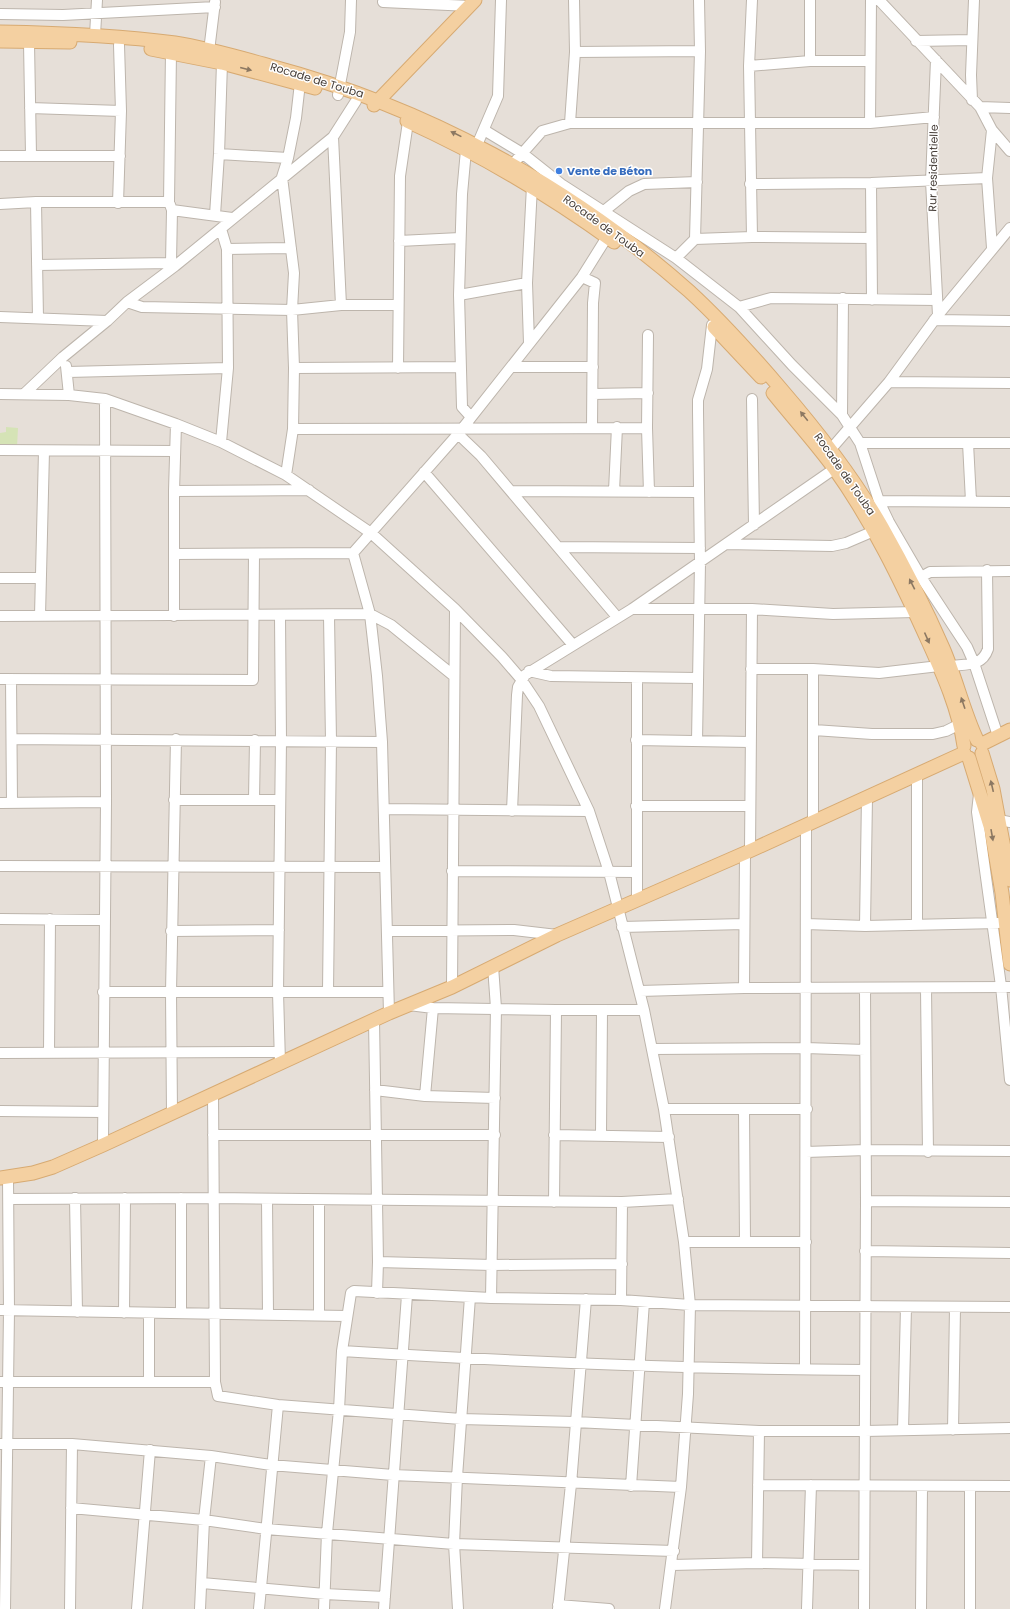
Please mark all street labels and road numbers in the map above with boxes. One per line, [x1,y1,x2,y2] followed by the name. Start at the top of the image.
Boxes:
[268,58,366,102] street label: Rocade de Touba
[924,124,942,212] street label: Rur residentielle
[560,191,648,261] street label: Rocade de Touba
[811,430,879,518] street label: Rocade de Touba

